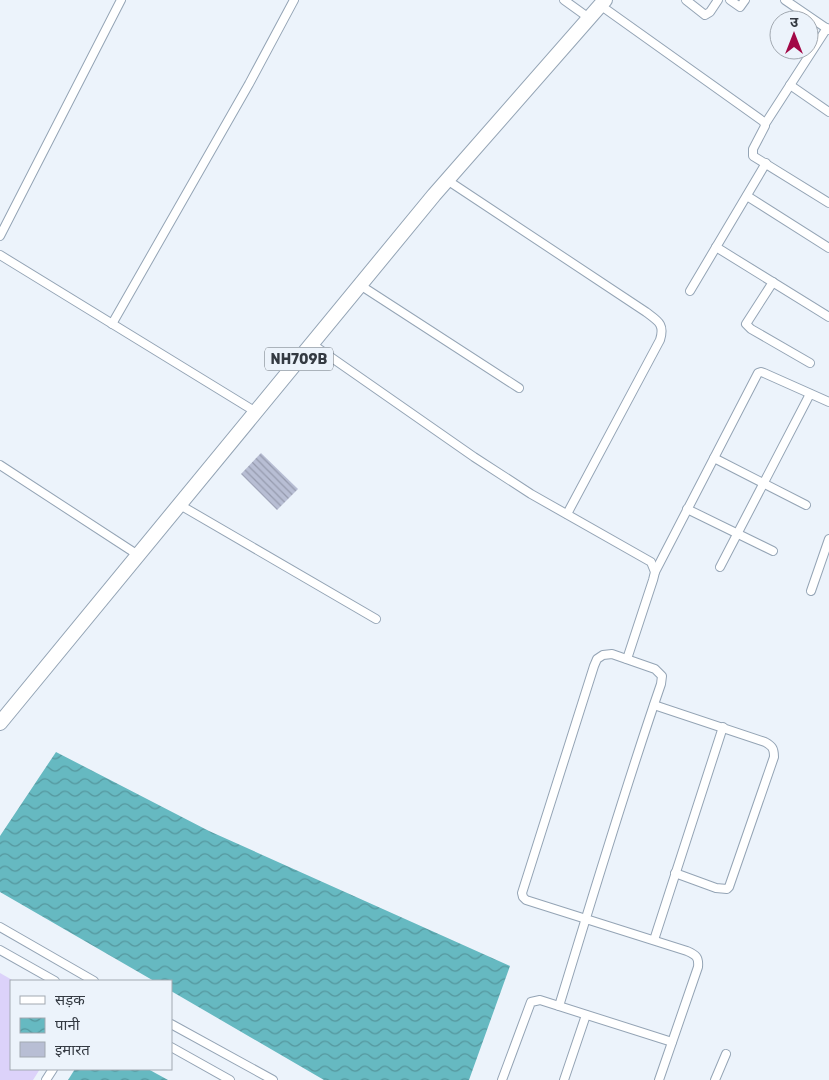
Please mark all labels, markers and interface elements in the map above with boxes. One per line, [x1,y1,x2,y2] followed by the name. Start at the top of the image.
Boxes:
[769,10,819,60] north arrow
[790,14,799,31] text: उ
[265,348,333,370] road number: NH709B
[10,980,172,1070] legend
[55,991,85,1009] text: सड़क
[55,1016,81,1034] text: पानी
[55,1041,90,1059] text: इमारत

